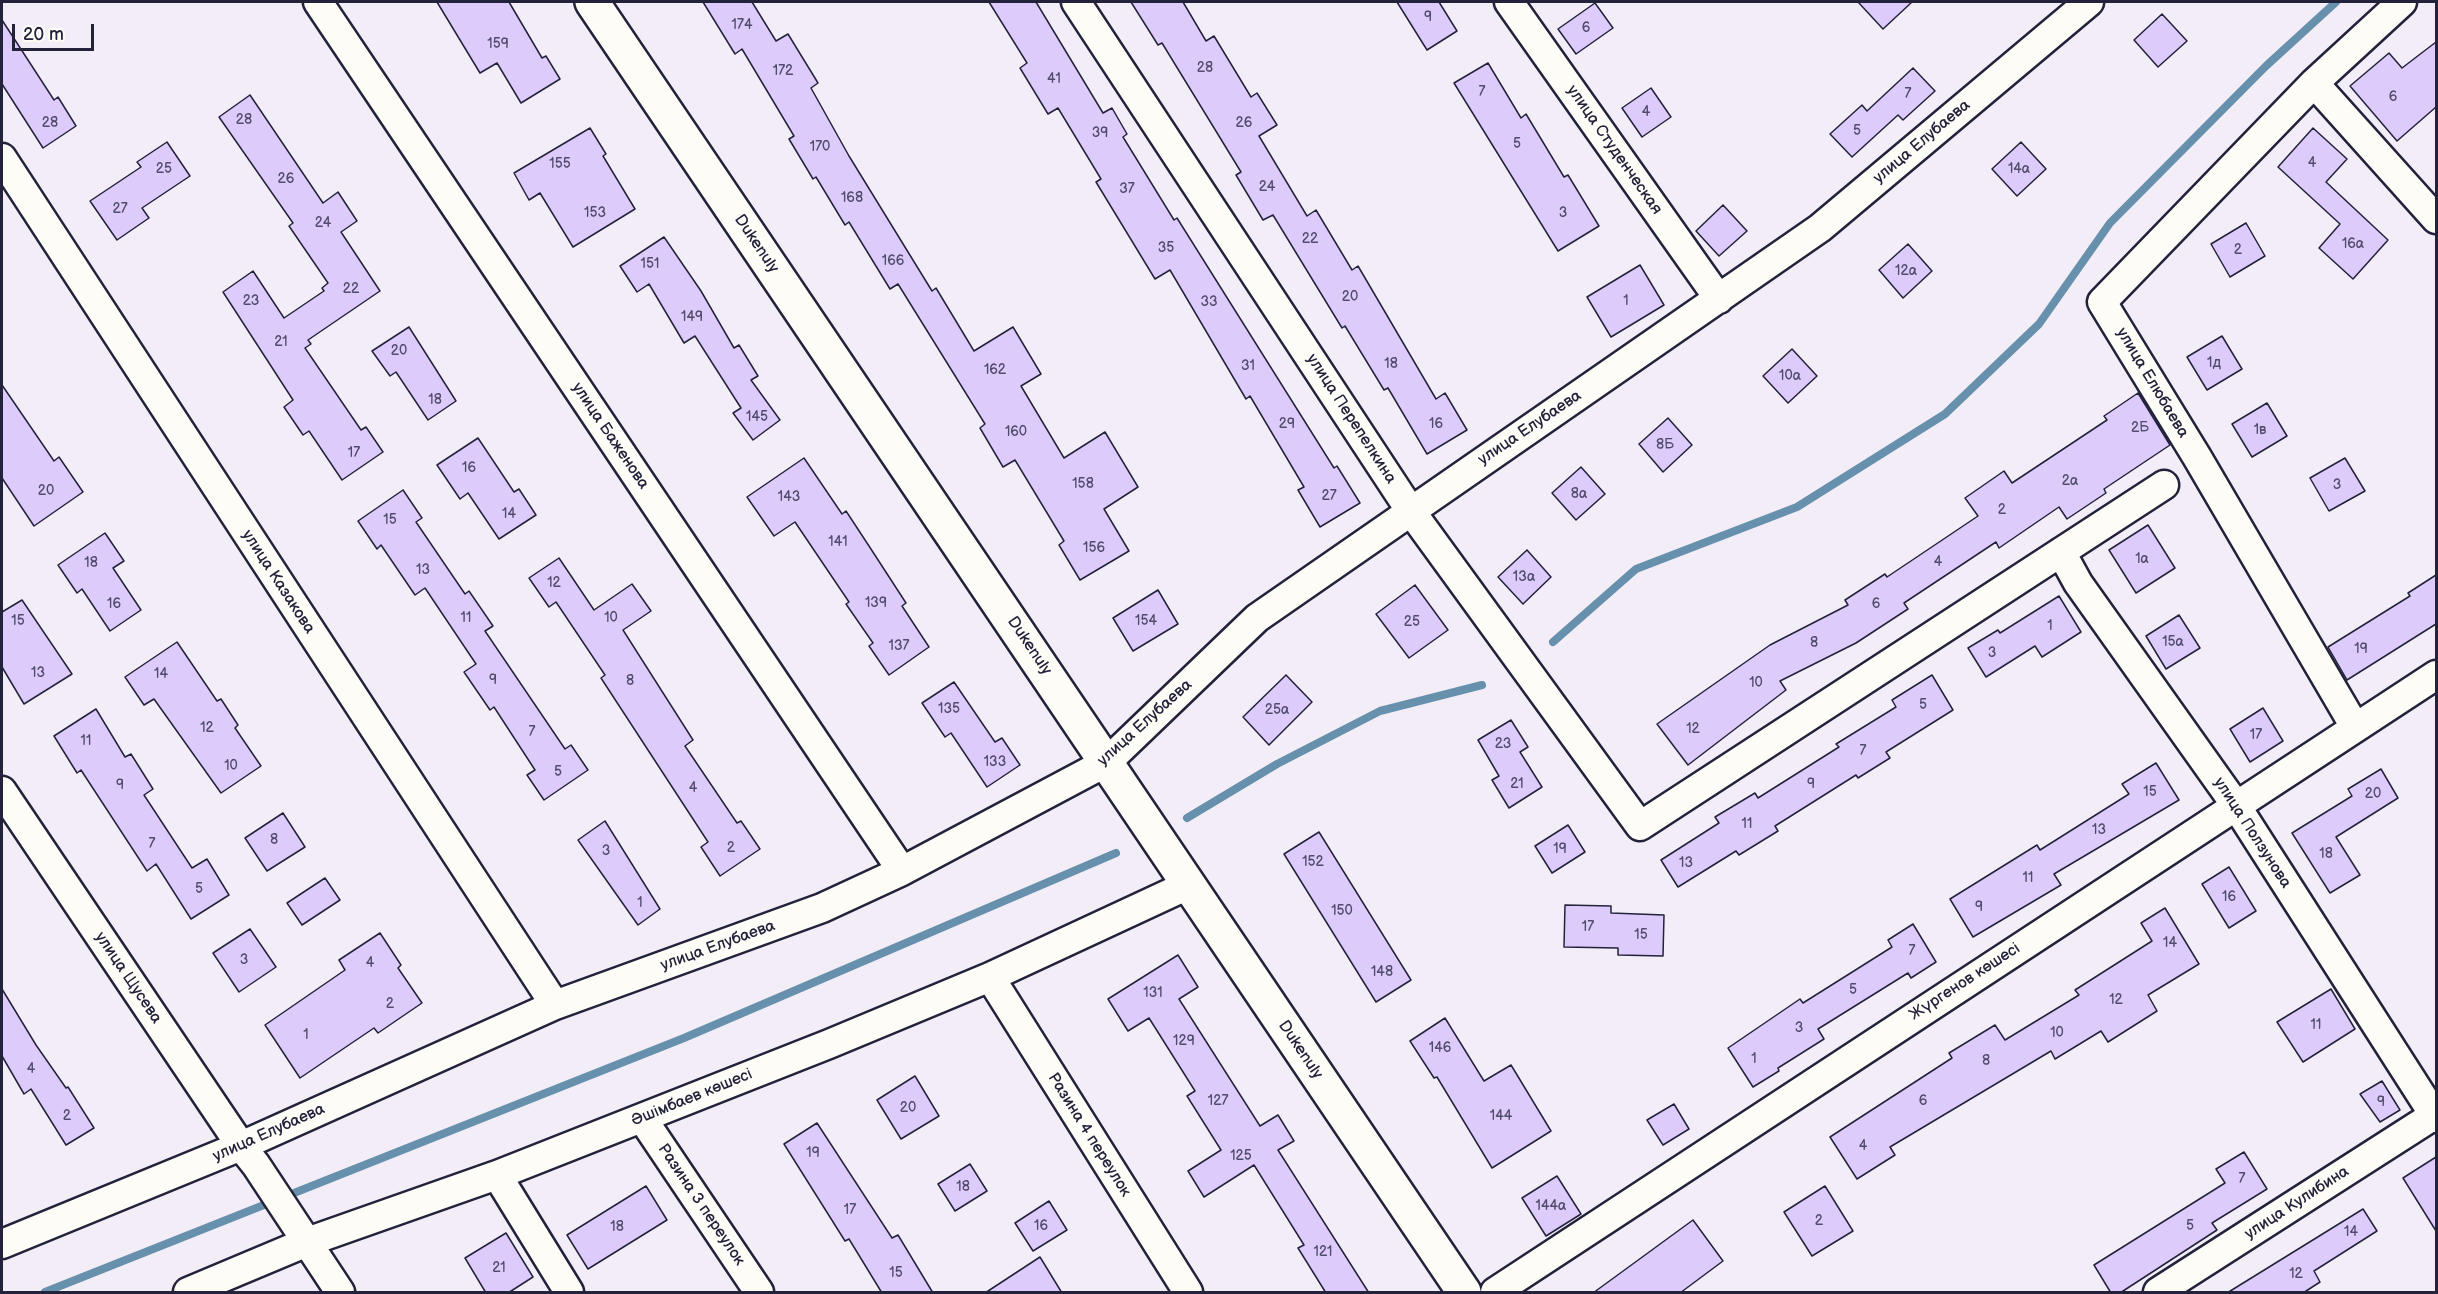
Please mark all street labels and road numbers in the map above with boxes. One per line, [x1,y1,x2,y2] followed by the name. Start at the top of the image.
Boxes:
[1562,82,1666,218] street label: улица Студенческая
[1870,96,1974,188] street label: улица Елубаева
[730,211,782,277] street label: Dukenuly
[2112,324,2192,442] street label: улица Елюбаева
[1302,351,1400,487] street label: улица Перепелкина
[567,379,653,493] street label: улица Баженова
[1475,386,1585,470] street label: улица Елубаева
[237,526,319,638] street label: улица Казакова
[1003,613,1055,679] street label: Dukenuly
[1094,676,1196,770] street label: улица Елубаева
[2209,774,2295,892] street label: улица Ползунова
[658,916,778,976] street label: улица Елубаева
[90,929,166,1027] street label: улица Щусева
[1906,939,2024,1025] street label: Жүргенов көшесі
[1274,1017,1326,1083] street label: Dukenuly
[629,1065,755,1131] street label: Әшімбаев көшесі
[1043,1069,1135,1201] street label: Разина 4 переулок
[210,1100,328,1166] street label: улица Елубаева
[653,1141,749,1269] street label: Разина 3 переулок
[2241,1162,2353,1244] street label: улица Кулибина

